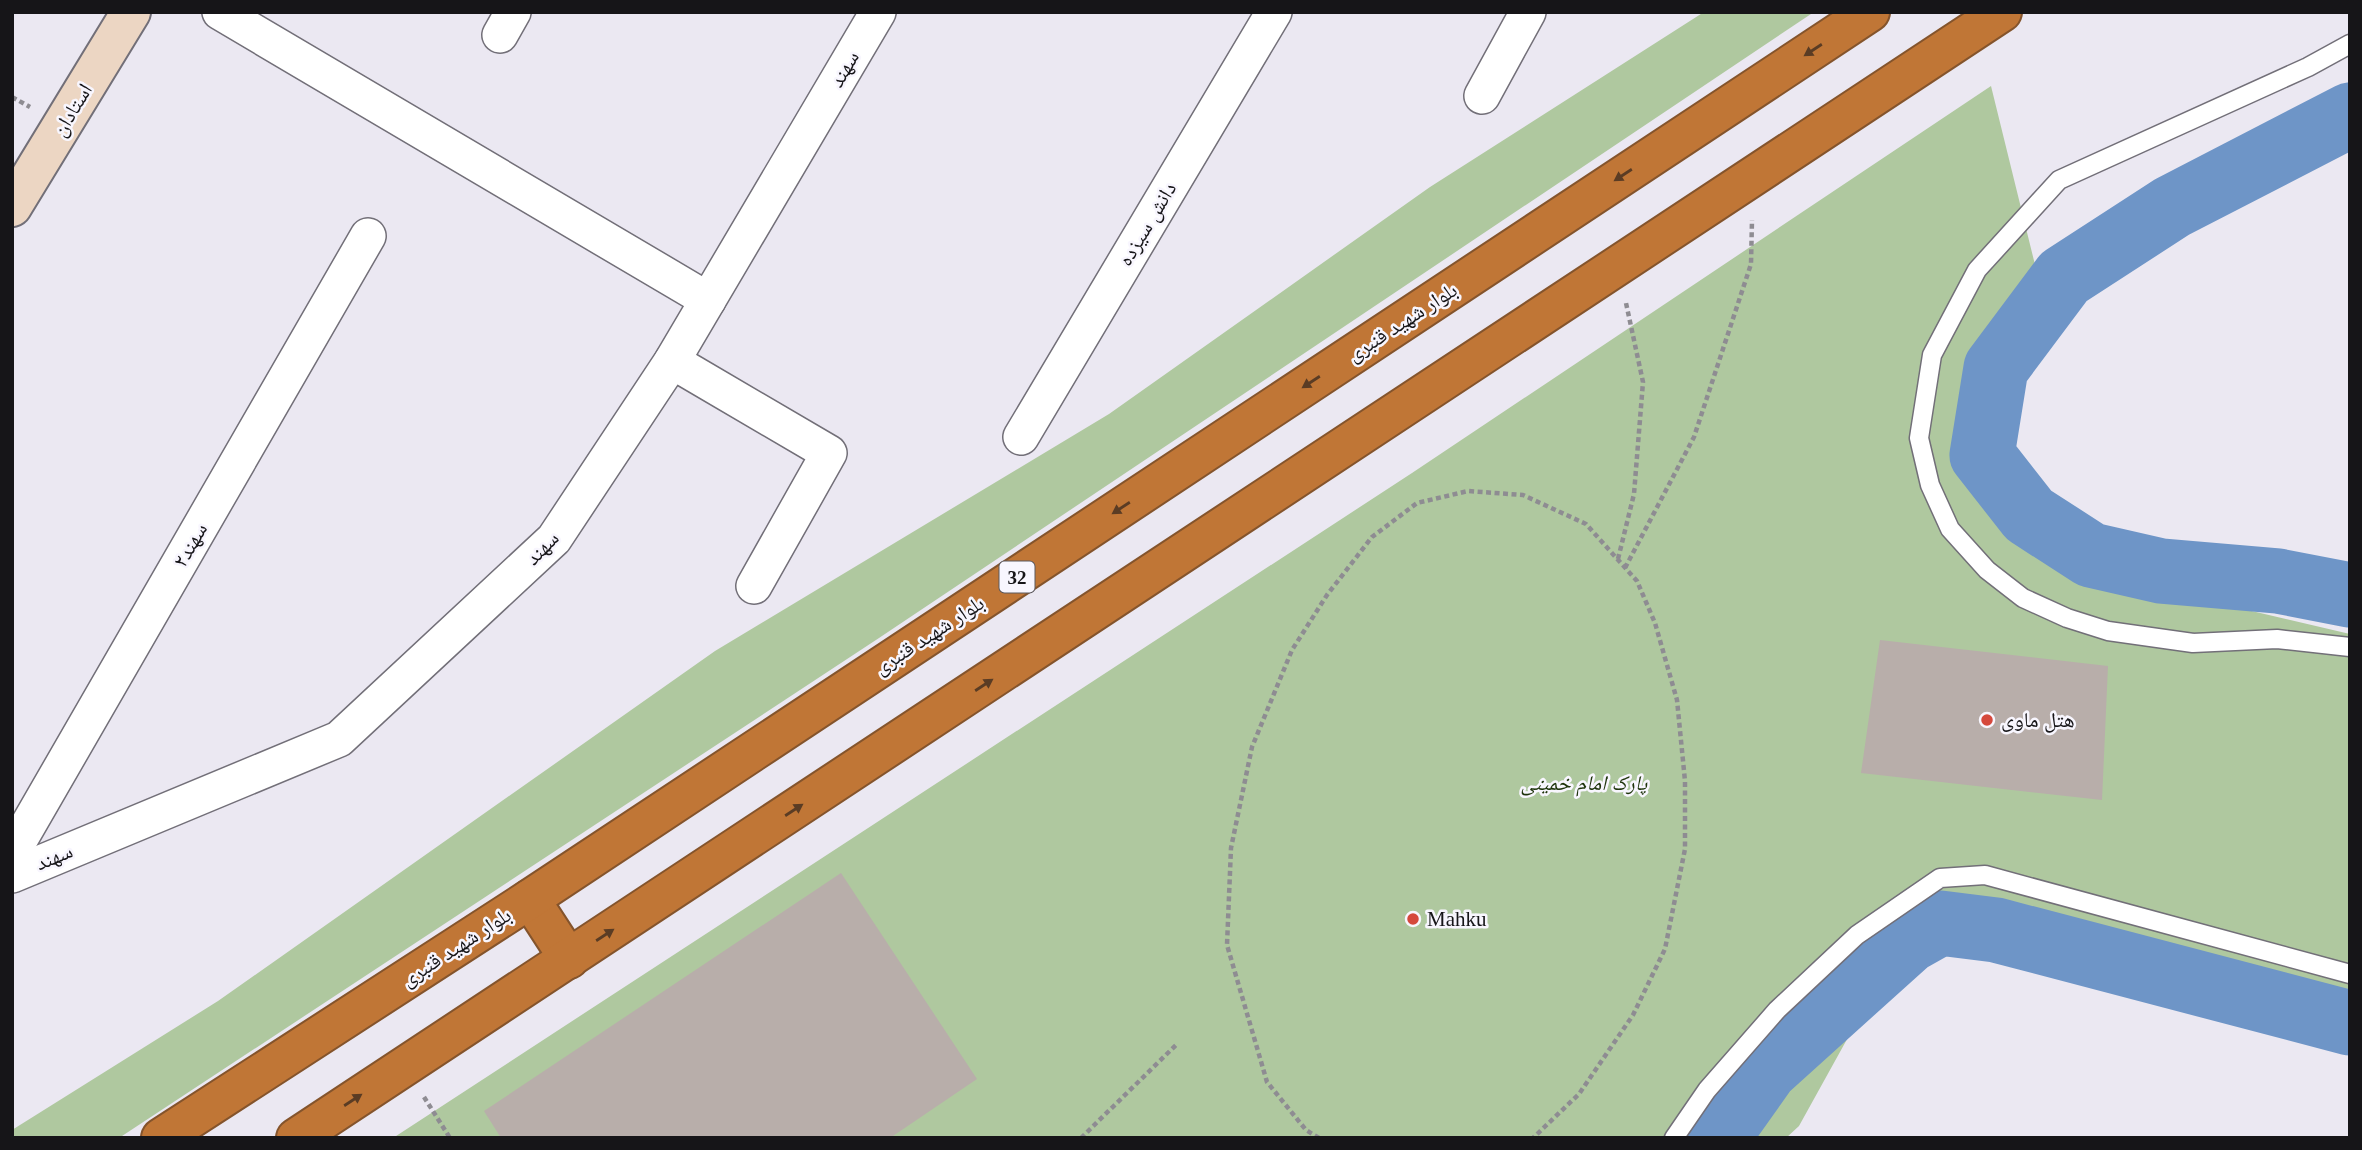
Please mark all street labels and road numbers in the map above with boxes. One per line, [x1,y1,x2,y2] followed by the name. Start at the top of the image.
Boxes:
[824,47,864,91] street label: سهند
[47,79,97,141] street label: استادان
[1113,178,1182,271] street label: دانش سیزده
[1343,278,1461,366] street label: بلوار شهید قنبری
[168,518,212,572] street label: سهند۲
[520,526,564,570] street label: سهند
[1000,562,1034,592] road number: 32
[870,591,988,679] street label: بلوار شهید قنبری
[32,839,76,875] street label: سهند
[397,903,515,991] street label: بلوار شهید قنبری

